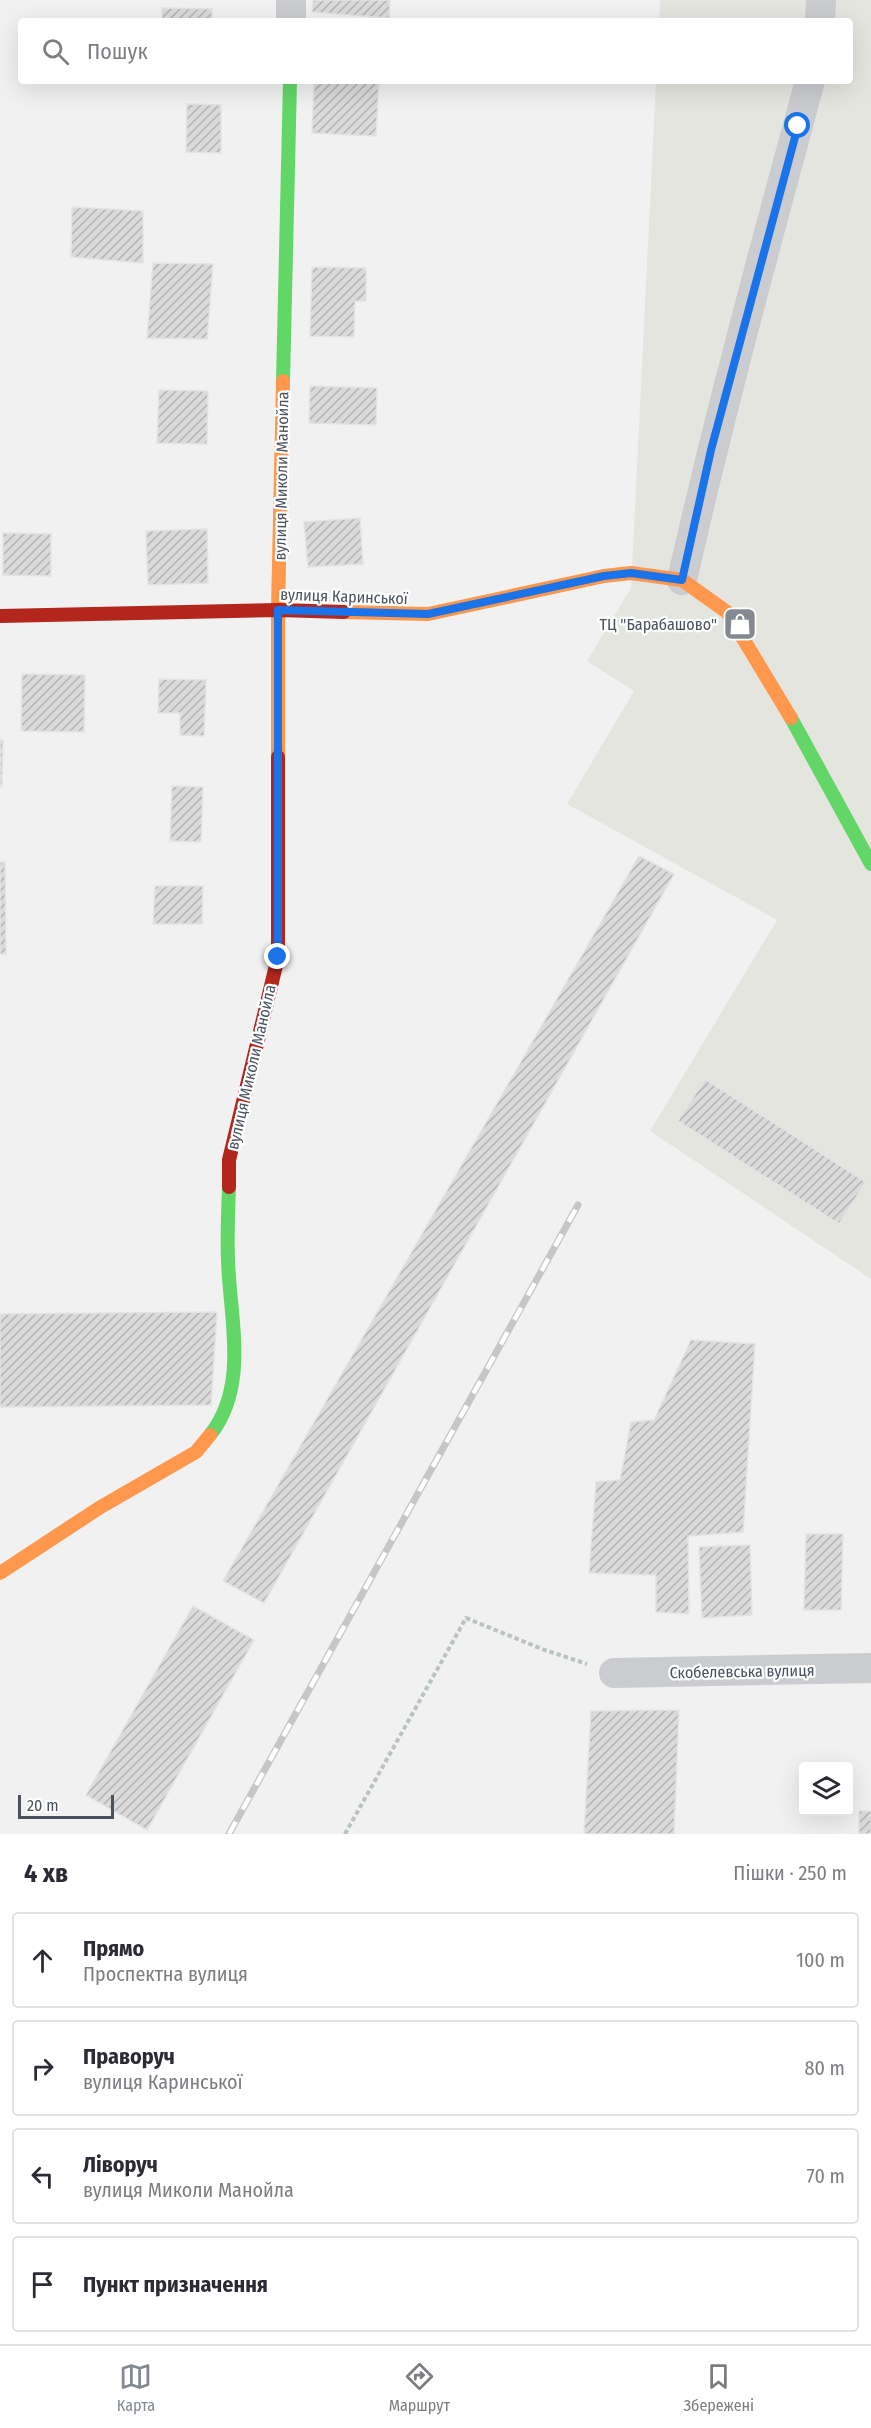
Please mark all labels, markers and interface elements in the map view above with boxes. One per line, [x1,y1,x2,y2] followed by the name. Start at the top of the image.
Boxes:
[18,18,853,84] search box
[39,35,72,68] icon: search
[87,38,148,65] text: Пошук
[784,112,810,138] route start
[271,391,292,561] street label: вулиця Миколи Манойла
[280,585,409,608] street label: вулиця Каринської
[722,606,758,642] shop icon: ТЦ "Барабашово"
[600,615,717,634] place label: ТЦ "Барабашово"
[264,943,290,969] route end
[223,983,280,1151] street label: вулиця Миколи Манойла
[669,1661,815,1682] street label: Скобелевська вулиця
[799,1762,853,1816] map controls
[799,1762,853,1816] button: layers
[18,1792,114,1820] scale bar
[27,1796,58,1815] text: 20 m
[24,1858,68,1889] text: 4 хв
[733,1861,847,1885] text: Пішки · 250 m
[83,1935,144,1962] text: Прямо
[26,1944,59,1977] icon: ahead
[796,1948,845,1972] text: 100 m
[83,1962,248,1986] text: Проспектна вулиця
[83,2043,175,2070] text: Праворуч
[26,2052,59,2085] icon: right
[805,2056,845,2080] text: 80 m
[83,2070,243,2094] text: вулиця Каринської
[83,2151,158,2178] text: Ліворуч
[26,2160,59,2193] icon: left
[807,2164,845,2188] text: 70 m
[83,2178,294,2202] text: вулиця Миколи Манойла
[26,2268,59,2301] icon: arrive
[83,2271,268,2298] text: Пункт призначення
[117,2360,155,2415] tab: Карта
[389,2360,450,2415] tab: Маршрут
[684,2360,754,2415] tab: Збережені

